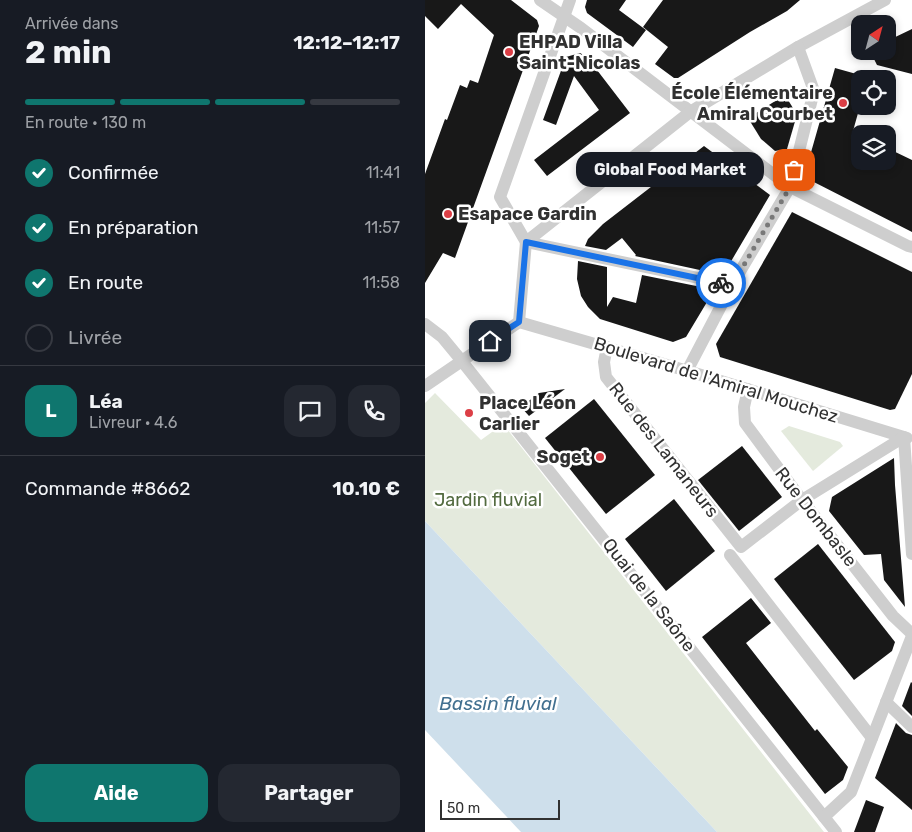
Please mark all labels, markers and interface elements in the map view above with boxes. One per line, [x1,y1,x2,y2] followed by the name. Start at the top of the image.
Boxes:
[25,14,118,33] text: Arrivée dans
[851,15,896,60] north arrow
[851,15,896,170] map controls
[293,31,400,54] text: 12:12–12:17
[519,31,641,74] place label: EHPAD Villa Saint-Nicolas
[25,33,112,71] text: 2 min
[503,46,515,58] marker: EHPAD Villa Saint-Nicolas
[851,70,896,115] button: locate
[671,82,833,125] place label: École Élémentaire Amiral Courbet
[837,97,849,109] marker: École Élémentaire Amiral Courbet
[25,113,146,132] text: En route · 130 m
[851,125,896,170] button: layers
[773,149,815,191] pin
[577,152,764,188] callout: Global Food Market
[780,156,808,184] icon: bag
[25,159,53,187] icon: check
[594,160,746,179] text: Global Food Market
[68,161,159,184] text: Confirmée
[366,163,400,182] text: 11:41
[458,203,597,225] place label: Esapace Gardin
[442,208,454,220] marker: Esapace Gardin
[25,214,53,242] icon: check
[68,216,198,239] text: En préparation
[364,218,400,237] text: 11:57
[696,258,746,308] courier
[25,269,53,297] icon: check
[707,269,735,297] icon: bike
[68,271,143,294] text: En route
[363,273,400,292] text: 11:58
[469,320,511,362] pin
[68,326,122,349] text: Livrée
[476,327,504,355] icon: home
[591,332,841,428] street label: Boulevard de l'Amiral Mouchez
[604,378,724,522] street label: Rue des Lamaneurs
[284,385,336,437] button: chat
[348,385,400,437] button: phone
[89,390,123,413] text: Léa
[479,392,576,435] place label: Place Léon Carlier
[45,399,57,422] text: L
[463,407,475,419] marker: Place Léon Carlier
[89,413,177,432] text: Livreur · 4.6
[537,446,590,468] place label: Soget
[594,451,606,463] marker: Soget
[770,463,862,571] street label: Rue Dombasle
[25,477,190,500] text: Commande #8662
[332,477,400,500] text: 10.10 €
[434,489,542,511] park label: Jardin fluvial
[598,534,700,656] street label: Quai de la Saône
[439,692,557,715] water label: Bassin fluvial
[25,764,208,822] button: Aide
[218,764,400,822] button: Partager
[440,797,560,820] scale bar
[447,800,480,817] text: 50 m

